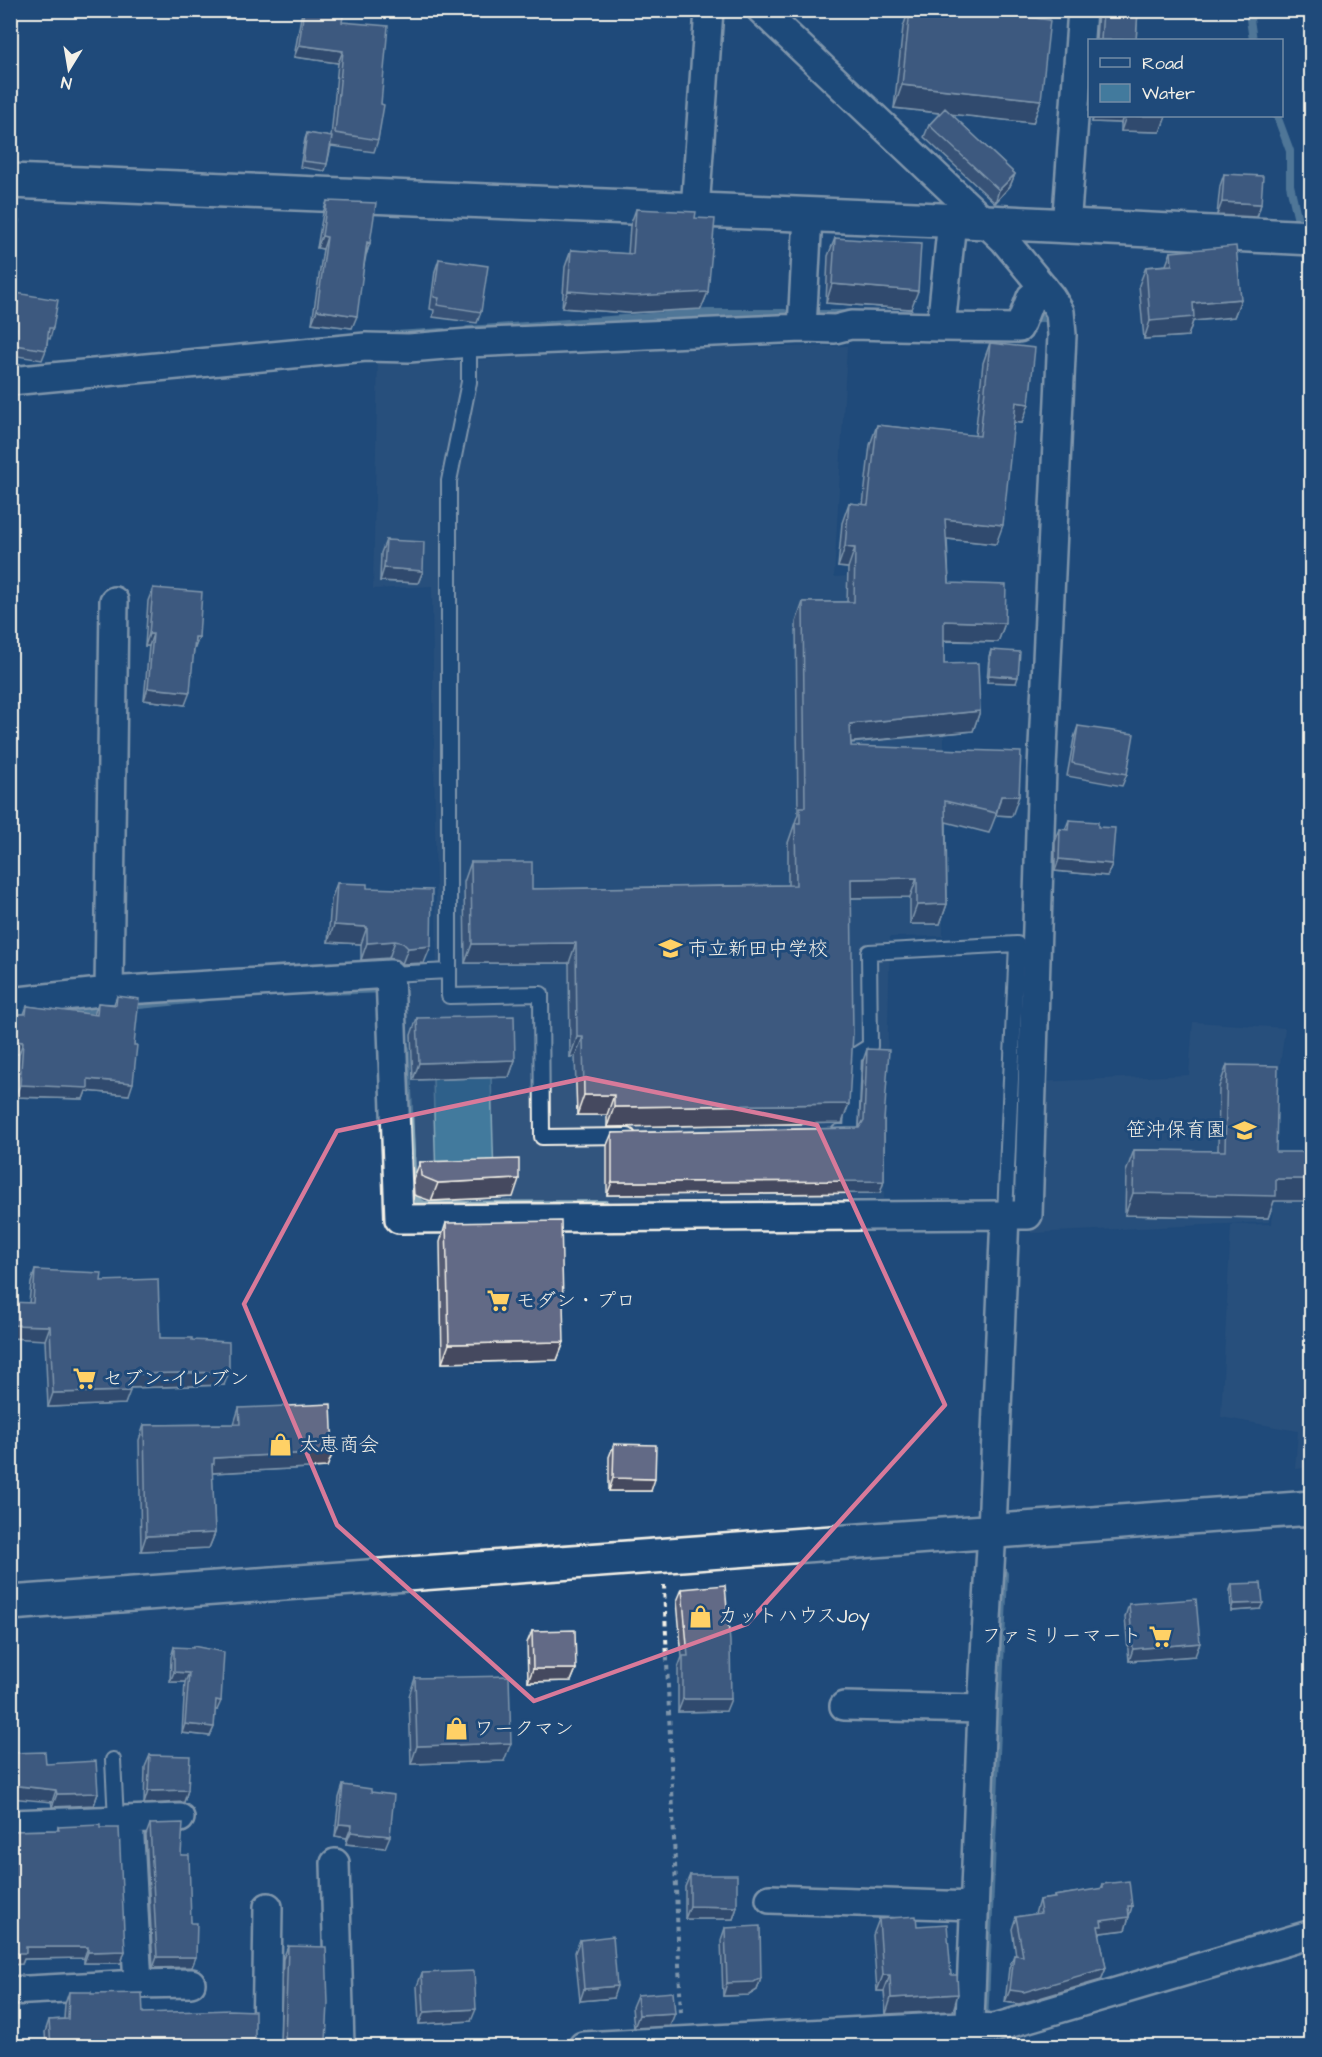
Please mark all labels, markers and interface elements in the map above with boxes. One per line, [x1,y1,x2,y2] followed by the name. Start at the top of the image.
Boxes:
[39,39,99,99] north arrow
[1088,39,1283,117] legend
[1142,51,1183,76] text: Road
[59,71,73,94] text: N
[1142,81,1195,106] text: Water
[688,935,828,963] place label: 市立新田中学校
[657,936,683,962] school or university icon: 市立新田中学校
[1126,1116,1226,1144] place label: 笹沖保育園
[1231,1117,1257,1143] school or university icon: 笹沖保育園
[516,1287,636,1315] place label: モダン・プロ
[485,1288,511,1314] supermarket icon: モダン・プロ
[103,1365,249,1393] place label: セブン-イレブン
[72,1366,98,1392] supermarket icon: セブン-イレブン
[299,1431,379,1459] place label: 太恵商会
[268,1432,294,1458] shop icon: 太恵商会
[718,1602,870,1631] place label: カットハウスJoy
[687,1603,713,1629] shop icon: カットハウスJoy
[982,1622,1142,1650] place label: ファミリーマート
[1147,1623,1173,1649] supermarket icon: ファミリーマート
[474,1715,574,1743] place label: ワークマン
[443,1716,469,1742] shop icon: ワークマン

